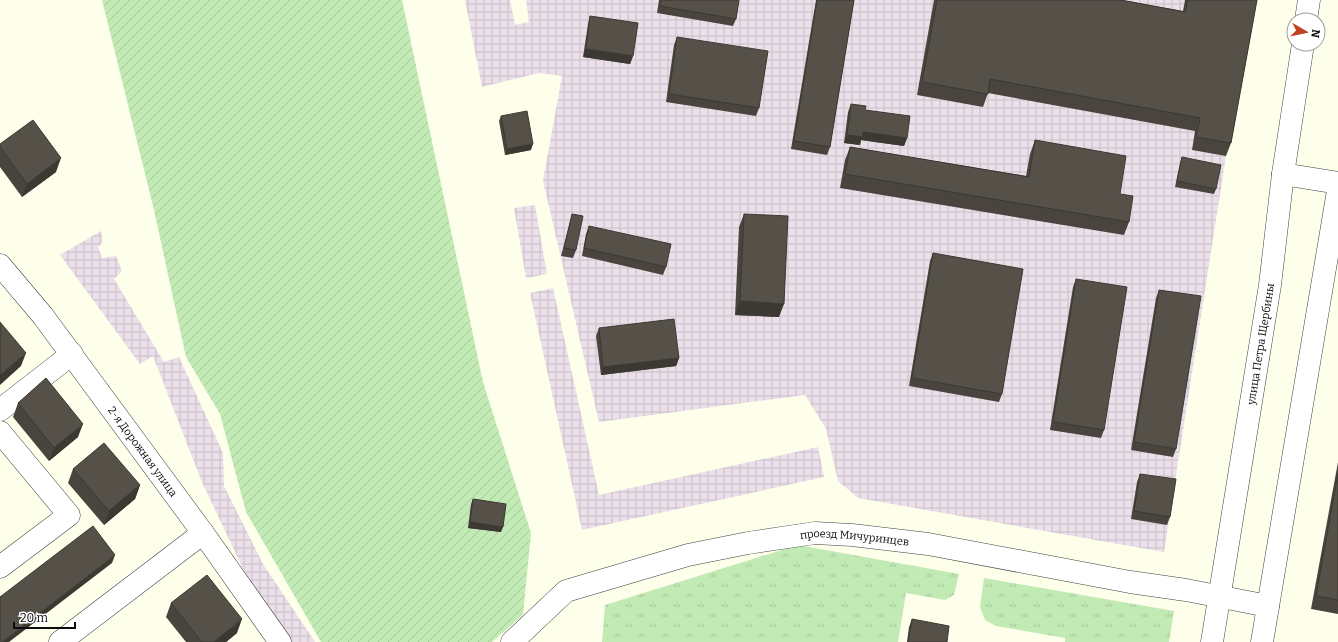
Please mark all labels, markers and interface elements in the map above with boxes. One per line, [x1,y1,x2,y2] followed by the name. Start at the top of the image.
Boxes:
[1286,12,1326,52] north arrow
[1308,28,1322,39] text: N
[1244,282,1277,407] street label: улица Петра Щербины
[105,404,180,499] street label: 2-я Дорожная улица
[799,527,910,549] street label: проезд Мичуринцев
[14,604,75,630] scale bar
[20,611,49,625] text: 20 m

